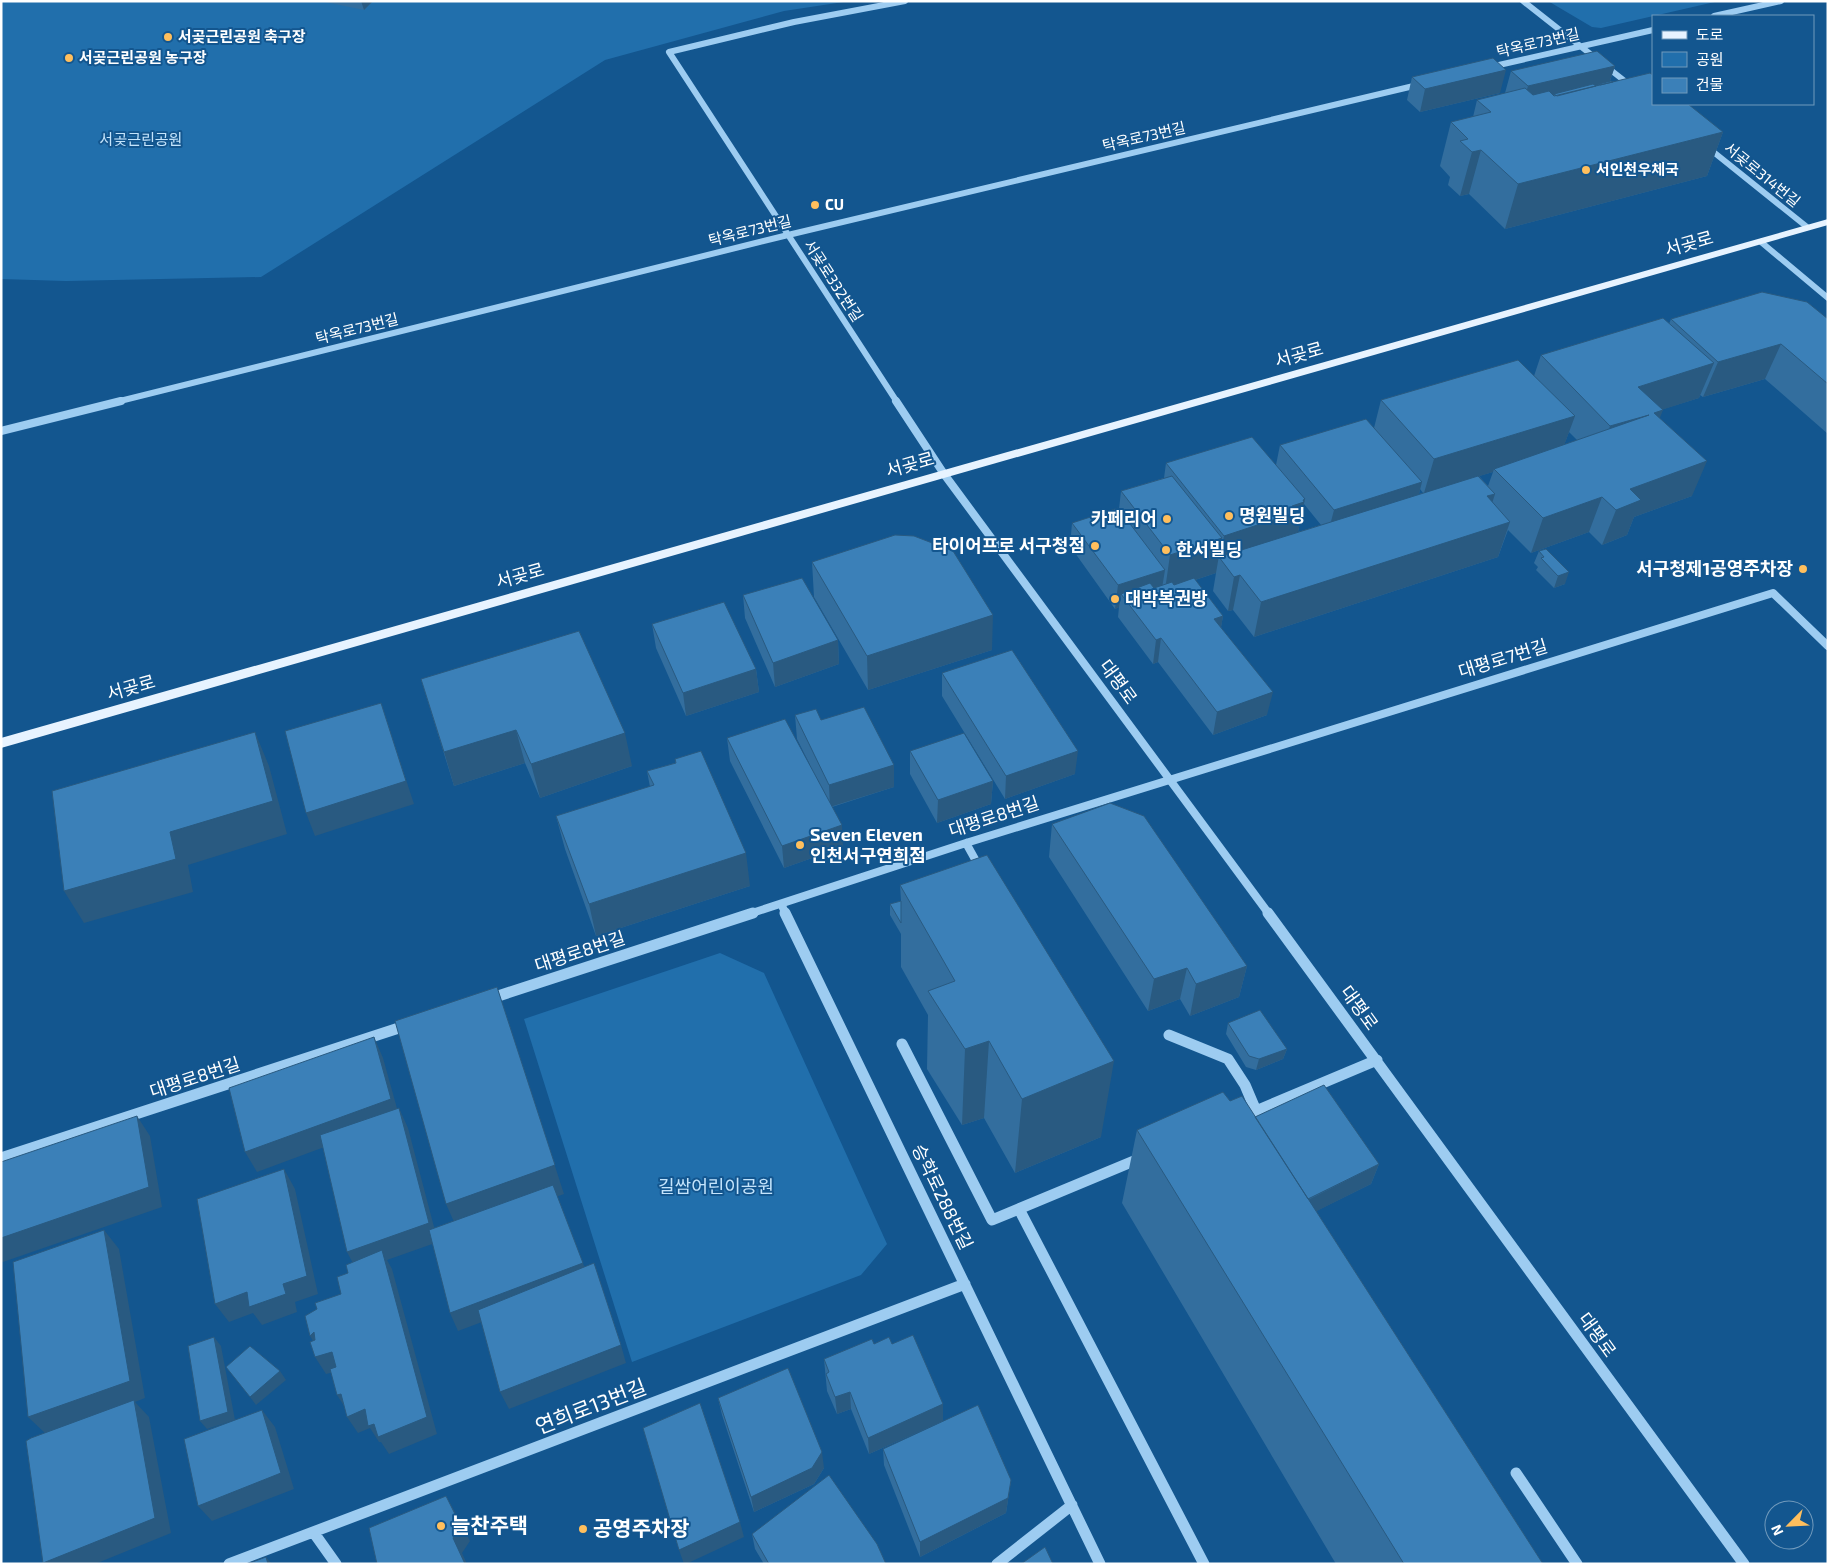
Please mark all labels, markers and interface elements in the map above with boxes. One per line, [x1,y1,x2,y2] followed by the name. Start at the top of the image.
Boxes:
[1652,15,1814,105] legend
[1494,24,1581,60] street label: 탁옥로73번길
[1696,25,1724,43] text: 도로
[178,27,306,45] place label: 서곶근린공원 축구장
[162,31,174,43] marker: 서곶근린공원 축구장
[79,48,207,66] place label: 서곶근린공원 농구장
[1696,50,1724,68] text: 공원
[63,52,75,64] marker: 서곶근린공원 농구장
[1696,75,1724,93] text: 건물
[1100,118,1187,154] street label: 탁옥로73번길
[100,130,182,148] park label: 서곶근린공원
[1721,138,1804,210] street label: 서곶로314번길
[1596,160,1679,178] place label: 서인천우체국
[1580,164,1592,176] marker: 서인천우체국
[825,195,844,213] place label: CU
[809,199,821,211] marker: CU
[706,211,793,249] street label: 탁옥로73번길
[1662,226,1716,260] street label: 서곶로
[801,236,867,325] street label: 서곶로332번길
[313,309,400,347] street label: 탁옥로73번길
[1272,337,1326,371] street label: 서곶로
[883,447,937,481] street label: 서곶로
[1239,504,1305,526] place label: 명원빌딩
[1091,507,1157,529] place label: 카페리어
[1223,510,1235,522] marker: 명원빌딩
[1161,513,1173,525] marker: 카페리어
[932,534,1085,556] place label: 타이어프로 서구청점
[1176,538,1242,560] place label: 한서빌딩
[1089,540,1101,552] marker: 타이어프로 서구청점
[1160,544,1172,556] marker: 한서빌딩
[1636,557,1793,579] place label: 서구청제1공영주차장
[493,558,547,592] street label: 서곶로
[1797,563,1809,575] marker: 서구청제1공영주차장
[1125,587,1208,609] place label: 대박복권방
[1109,593,1121,605] marker: 대박복권방
[1455,634,1550,682] street label: 대평로7번길
[1095,655,1142,708] street label: 대평로
[104,670,158,704] street label: 서곶로
[946,791,1042,841] street label: 대평로8번길
[810,823,926,866] place label: Seven Eleven 인천서구연희점
[794,839,806,851] marker: Seven Eleven 인천서구연희점
[532,926,628,976] street label: 대평로8번길
[1336,981,1383,1034] street label: 대평로
[147,1052,243,1102] street label: 대평로8번길
[908,1140,978,1253] street label: 승학로288번길
[658,1175,774,1197] park label: 길쌈어린이공원
[1574,1308,1621,1361] street label: 대평로
[532,1373,649,1438] street label: 연희로13번길
[1764,1500,1814,1550] north arrow
[451,1512,528,1537] place label: 늘찬주택
[593,1515,690,1540] place label: 공영주차장
[435,1520,447,1532] marker: 늘찬주택
[1767,1522,1786,1539] text: N
[577,1523,589,1535] marker: 공영주차장

